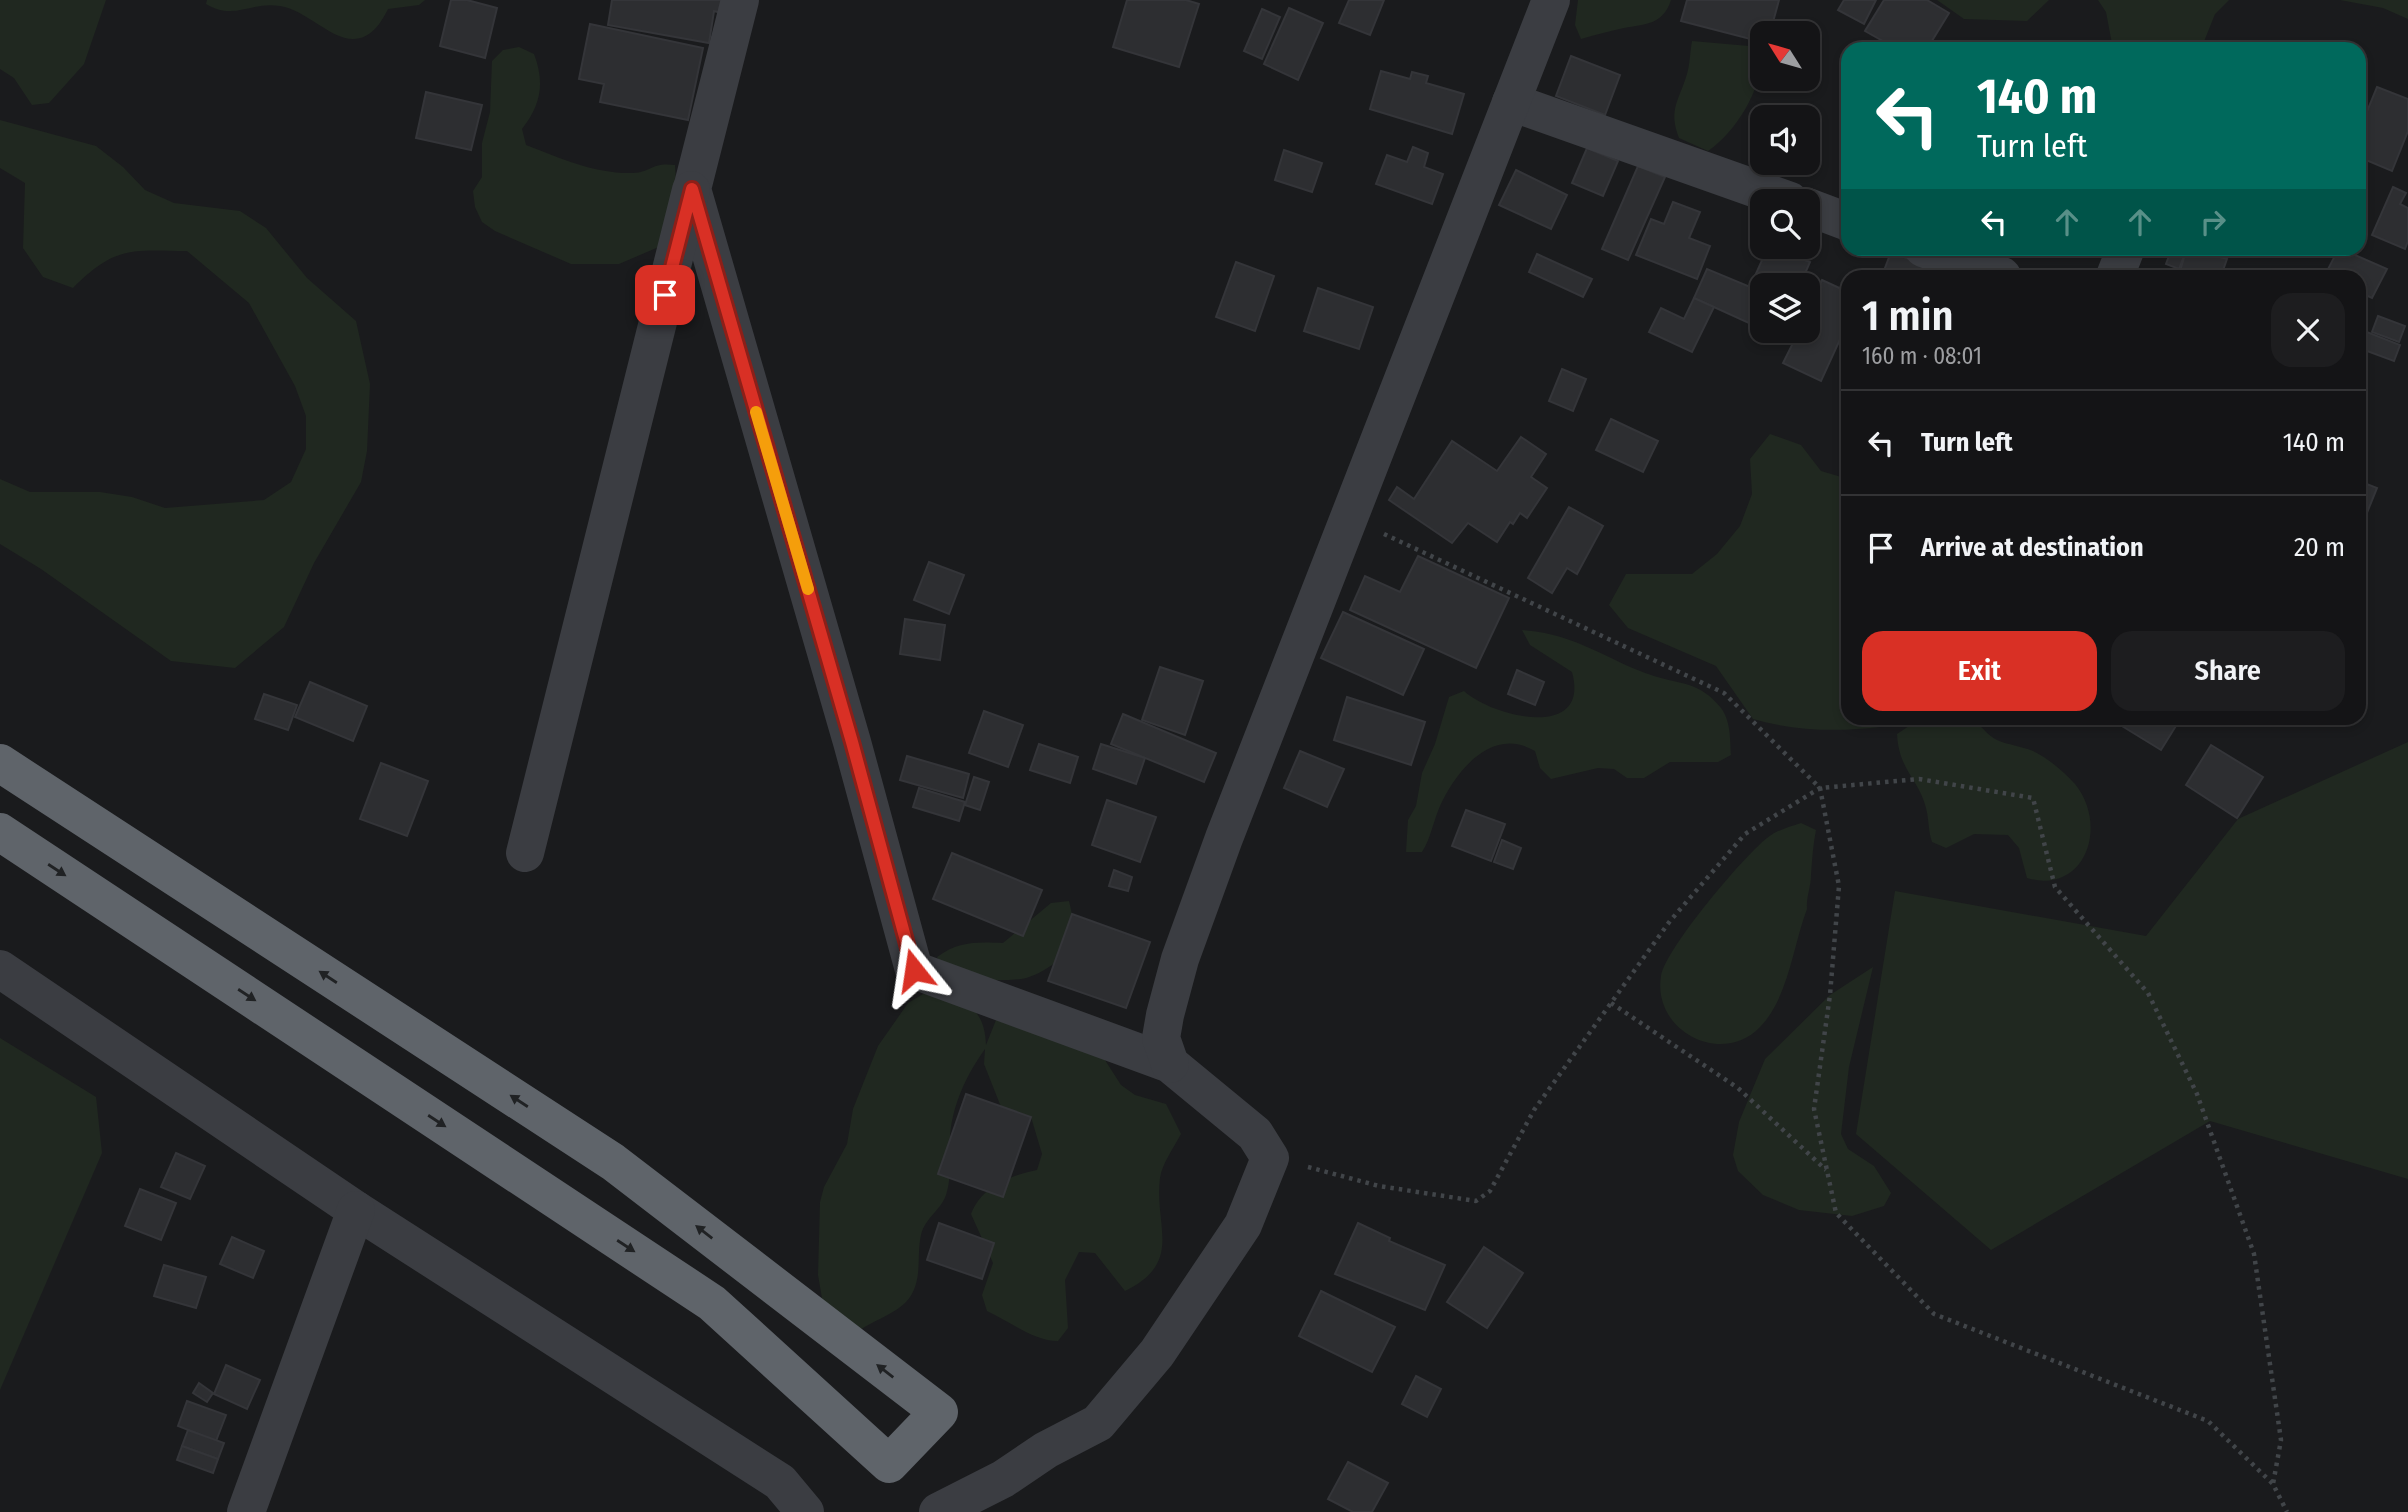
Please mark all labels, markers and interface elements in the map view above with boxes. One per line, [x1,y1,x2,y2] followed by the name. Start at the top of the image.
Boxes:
[1750,21,1820,91] north arrow
[1750,21,1820,343] map controls
[1977,67,2097,126] text: 140 m
[1862,70,1953,161] icon: left
[1750,105,1820,175] button: sound
[1977,127,2087,165] text: Turn left
[1750,189,1820,259] button: search
[1975,203,2013,241] icon: left
[2048,203,2086,241] icon: ahead
[2121,203,2159,241] icon: ahead
[2194,203,2232,241] icon: right
[635,265,695,325] pin
[1750,273,1820,343] button: layers
[646,276,684,314] icon: arrive
[1862,291,1953,341] text: 1 min
[2271,293,2345,367] button: close
[1862,342,1982,370] text: 160 m · 08:01
[1862,424,1900,462] icon: left
[1921,427,2013,458] text: Turn left
[2283,427,2345,458] text: 140 m
[1862,529,1900,567] icon: arrive
[1921,532,2144,563] text: Arrive at destination
[2294,532,2345,563] text: 20 m
[1862,631,2097,711] button: Exit
[2111,631,2345,711] button: Share
[48,863,66,877] one-way arrow
[877,933,951,1007] position arrow
[318,970,338,983] one-way arrow
[238,988,256,1002] one-way arrow
[509,1094,529,1107] one-way arrow
[427,1114,446,1127] one-way arrow
[696,1225,714,1240] one-way arrow
[617,1239,636,1252] one-way arrow
[876,1363,894,1378] one-way arrow

